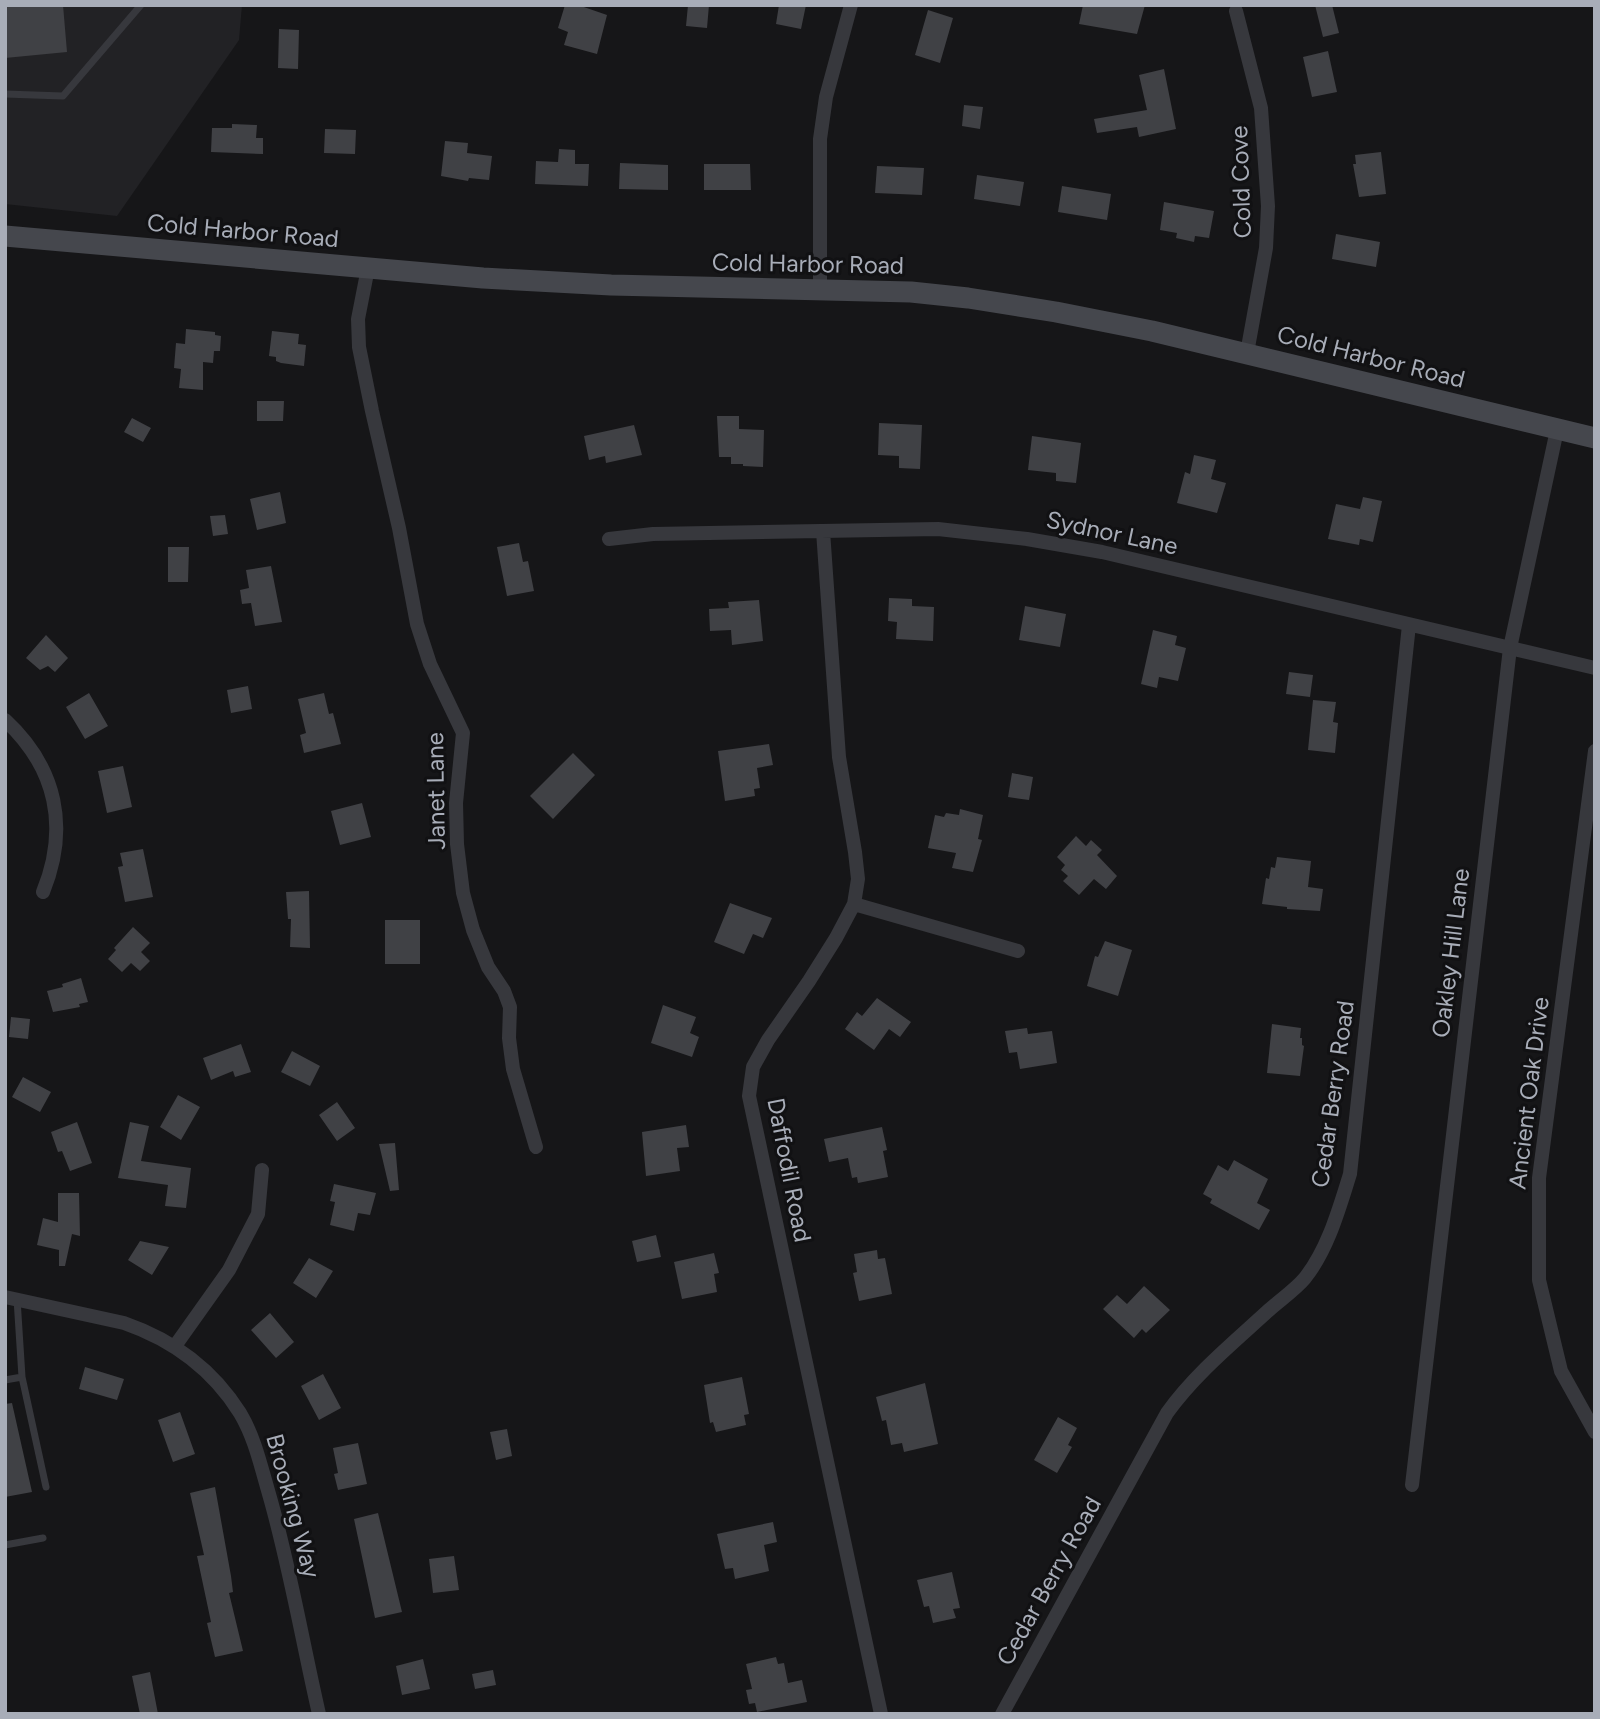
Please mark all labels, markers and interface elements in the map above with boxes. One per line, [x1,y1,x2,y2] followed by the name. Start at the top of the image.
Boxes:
[1224,125,1257,239] street label: Cold Cove
[146,208,340,253] street label: Cold Harbor Road
[712,247,904,280] street label: Cold Harbor Road
[1274,319,1468,394] street label: Cold Harbor Road
[1044,504,1181,561] street label: Sydnor Lane
[420,732,451,850] street label: Janet Lane
[1426,867,1475,1039] street label: Oakley Hill Lane
[1502,995,1555,1191] street label: Ancient Oak Drive
[1305,999,1360,1189] street label: Cedar Berry Road
[761,1095,818,1245] street label: Daffodil Road
[260,1431,327,1581] street label: Brooking Way
[990,1491,1107,1670] street label: Cedar Berry Road

